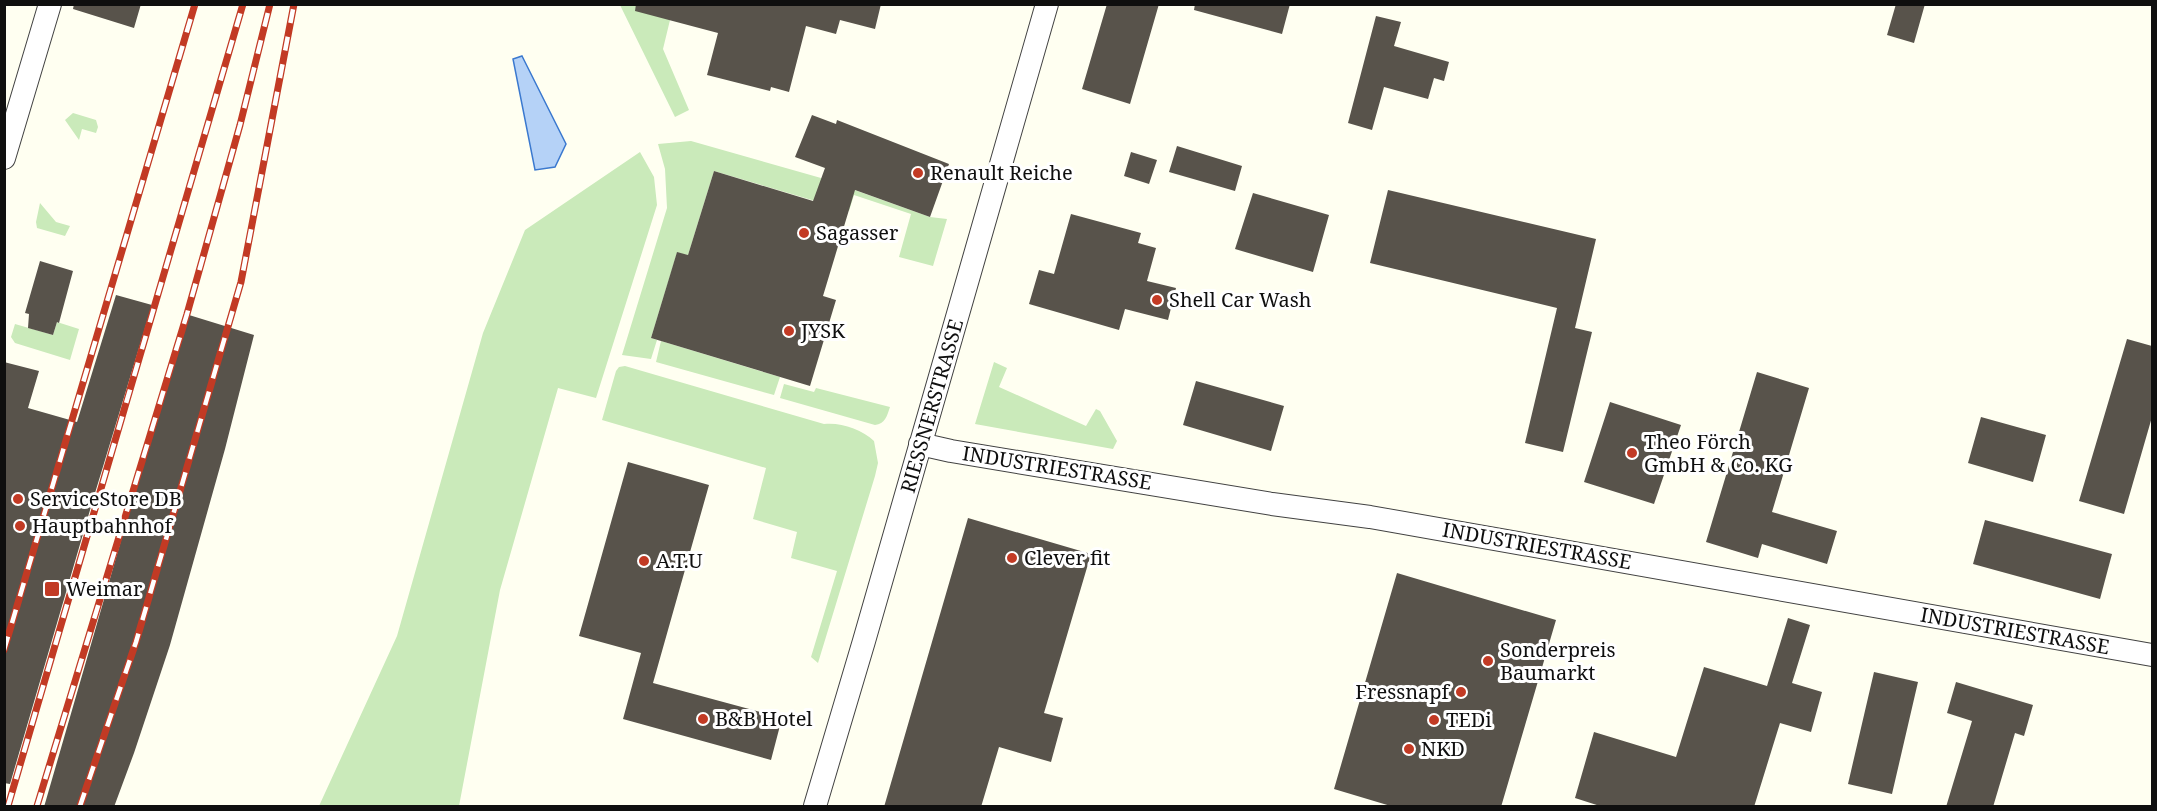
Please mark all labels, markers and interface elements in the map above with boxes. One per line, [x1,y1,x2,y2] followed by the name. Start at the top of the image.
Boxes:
[930,159,1073,186] place label: Renault Reiche
[911,166,925,180] marker: Renault Reiche
[816,219,899,246] place label: Sagasser
[797,226,811,240] marker: Sagasser
[1169,286,1312,313] place label: Shell Car Wash
[1150,293,1164,307] marker: Shell Car Wash
[894,316,969,496] street label: RIESSNERSTRASSE
[800,317,846,344] place label: JYSK
[782,324,796,338] marker: JYSK
[1644,428,1792,478] place label: Theo Förch GmbH & Co. KG
[960,439,1154,496] street label: INDUSTRIESTRASSE
[1625,446,1639,460] marker: Theo Förch GmbH & Co. KG
[30,485,182,512] place label: ServiceStore DB
[11,492,25,506] marker: ServiceStore DB
[32,512,174,539] place label: Hauptbahnhof
[1441,516,1634,575] street label: INDUSTRIESTRASSE
[13,519,27,533] marker: Hauptbahnhof
[1024,544,1110,571] place label: Clever fit
[656,547,703,574] place label: A.T.U
[1005,551,1019,565] marker: Clever fit
[637,554,651,568] marker: A.T.U
[66,575,143,602] place label: Weimar
[43,580,61,598] marker: Weimar
[1919,601,2112,660] street label: INDUSTRIESTRASSE
[1500,636,1616,686] place label: Sonderpreis Baumarkt
[1481,654,1495,668] marker: Sonderpreis Baumarkt
[1355,678,1451,705] place label: Fressnapf
[1454,685,1468,699] marker: Fressnapf
[715,705,813,732] place label: B&B Hotel
[1446,706,1492,733] place label: TEDi
[696,712,710,726] marker: B&B Hotel
[1427,713,1441,727] marker: TEDi
[1421,735,1465,762] place label: NKD
[1402,742,1416,756] marker: NKD

